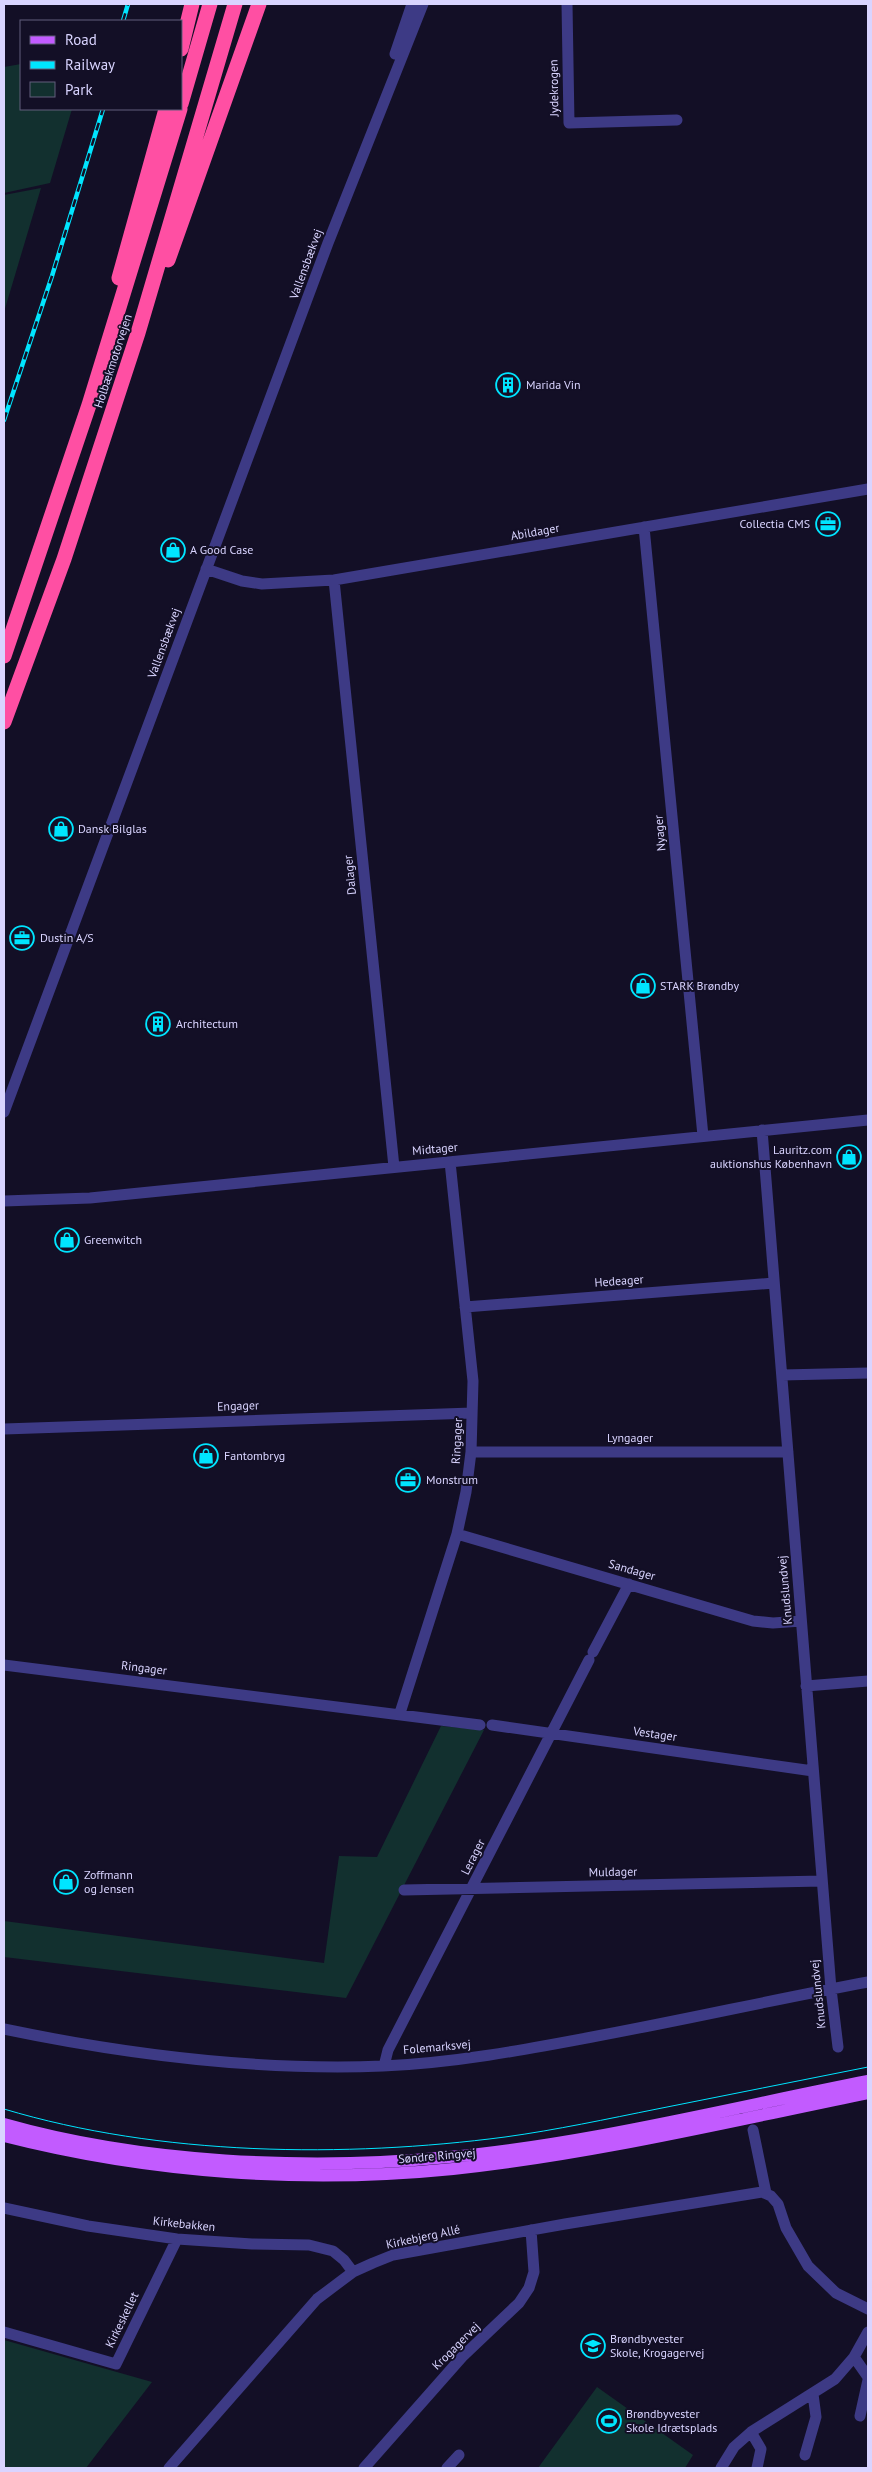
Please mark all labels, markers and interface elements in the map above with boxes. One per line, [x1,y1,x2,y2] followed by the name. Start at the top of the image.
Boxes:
[20,20,182,110] legend
[65,30,97,49] text: Road
[65,55,115,74] text: Railway
[546,59,562,118] street label: Jydekrogen
[65,80,93,99] text: Park
[286,227,325,302] street label: Vallensbækvej
[90,312,135,410] street label: Holbækmotorvejen
[495,372,521,398] building icon: Marida Vin
[526,377,581,392] place label: Marida Vin
[815,511,841,537] office icon: Collectia CMS
[740,516,810,531] place label: Collectia CMS
[509,520,560,543] street label: Abildager
[160,537,186,563] shop icon: A Good Case
[190,542,253,557] place label: A Good Case
[144,606,183,681] street label: Vallensbækvej
[650,814,669,852] street label: Nyager
[48,816,74,842] shop icon: Dansk Bilglas
[78,821,147,836] place label: Dansk Bilglas
[340,854,359,896] street label: Dalager
[9,925,35,951] office icon: Dustin A/S
[40,930,94,945] place label: Dustin A/S
[630,973,656,999] shop icon: STARK Brøndby
[660,978,739,993] place label: STARK Brøndby
[145,1011,171,1037] building icon: Architectum
[176,1016,238,1031] place label: Architectum
[411,1139,458,1158] street label: Midtager
[710,1142,832,1171] place label: Lauritz.com auktionshus København
[836,1144,862,1170] shop icon: Lauritz.com auktionshus København
[54,1227,80,1253] shop icon: Greenwitch
[84,1232,142,1247] place label: Greenwitch
[594,1271,644,1290] street label: Hedeager
[217,1397,259,1414] street label: Engager
[448,1418,465,1464] street label: Ringager
[607,1430,653,1445] street label: Lyngager
[193,1443,219,1469] shop icon: Fantombryg
[224,1448,285,1463] place label: Fantombryg
[395,1467,421,1493] office icon: Monstrum
[426,1472,478,1487] place label: Monstrum
[774,1555,795,1625] street label: Knudslundvej
[607,1556,657,1583] street label: Sandager
[120,1657,168,1678] street label: Ringager
[631,1723,678,1744] street label: Vestager
[457,1836,488,1877] street label: Lerager
[589,1864,637,1879] street label: Muldager
[84,1867,134,1896] place label: Zoffmann og Jensen
[53,1869,79,1895] shop icon: Zoffmann og Jensen
[806,1959,829,2029] street label: Knudslundvej
[403,2036,471,2057] street label: Folemarksvej
[398,2145,476,2166] street label: Søndre Ringvej
[152,2213,216,2234] street label: Kirkebakken
[384,2221,461,2252] street label: Kirkebjerg Allé
[102,2289,141,2350] street label: Kirkeskellet
[429,2319,483,2373] street label: Krogagervej
[610,2331,704,2360] place label: Brøndbyvester Skole, Krogagervej
[580,2333,606,2359] school or university icon: Brøndbyvester Skole, Krogagervej
[626,2406,717,2435] place label: Brøndbyvester Skole Idrætsplads
[596,2408,622,2434] sports icon: Brøndbyvester Skole Idrætsplads

